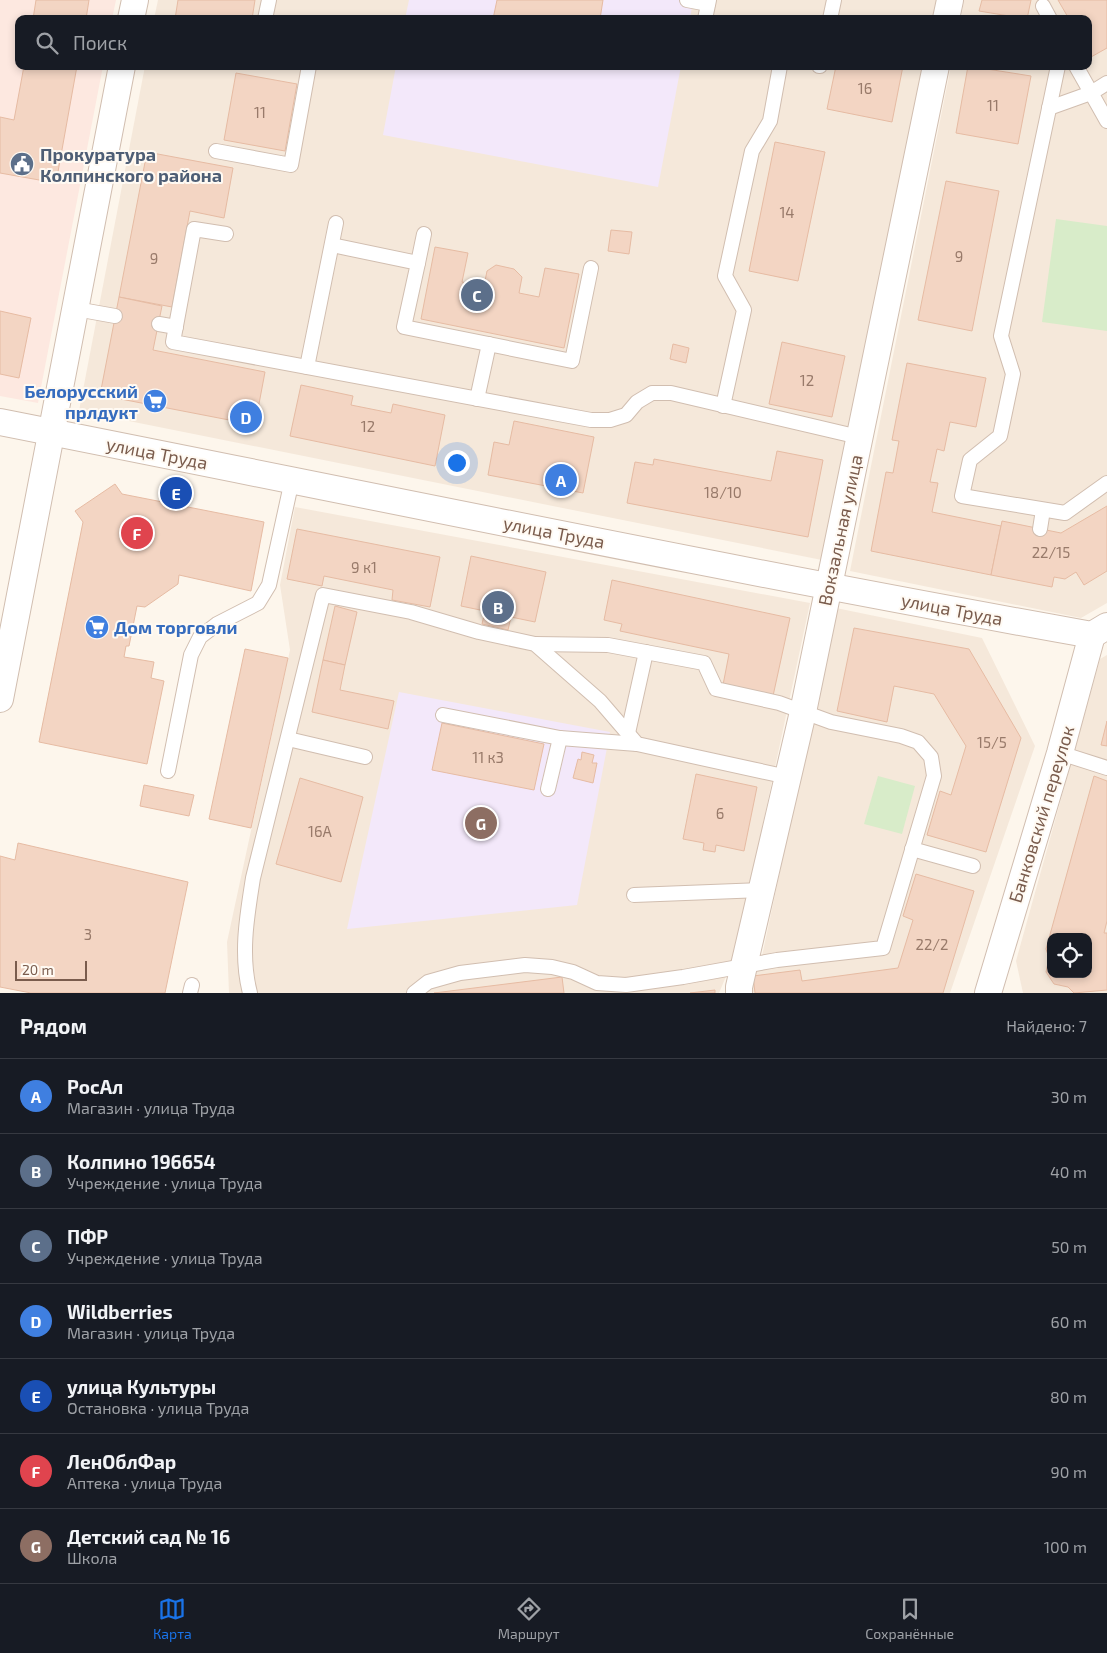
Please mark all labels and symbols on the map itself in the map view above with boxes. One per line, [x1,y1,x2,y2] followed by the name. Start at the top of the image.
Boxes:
[858,79,872,97] house number: 16
[987,96,999,114] house number: 11
[254,103,266,121] house number: 11
[40,143,222,186] place label: Прокуратура Колпинского района
[9,151,35,177] public building icon: Прокуратура Колпинского района
[779,203,795,221] house number: 14
[955,247,963,265] house number: 9
[150,249,158,267] house number: 9
[461,276,493,314] pin: C
[800,371,814,389] house number: 12
[24,380,138,423] place label: Белорусский прлдукт
[142,388,168,414] supermarket icon: Белорусский прлдукт
[230,398,262,436] pin: D
[361,417,375,435] house number: 12
[104,432,210,474] street label: улица Труда
[444,450,470,476] your location
[813,452,867,608] street label: Вокзальная улица
[545,461,577,499] pin: A
[160,474,192,512] pin: E
[704,483,742,501] house number: 18/10
[501,511,607,553] street label: улица Труда
[121,514,153,552] pin: F
[1032,543,1070,561] house number: 22/15
[351,558,377,576] house number: 9 к1
[482,588,514,626] pin: B
[899,588,1005,630] street label: улица Труда
[84,614,110,640] supermarket icon: Дом торговли
[114,616,238,638] place label: Дом торговли
[1004,723,1079,905] street label: Банковский переулок
[977,733,1007,751] house number: 15/5
[472,748,504,766] house number: 11 к3
[465,804,497,842] pin: G
[716,804,724,822] house number: 6
[308,822,333,840] house number: 16А
[84,925,92,943] house number: 3
[915,935,949,953] house number: 22/2
[15,958,88,981] scale bar

